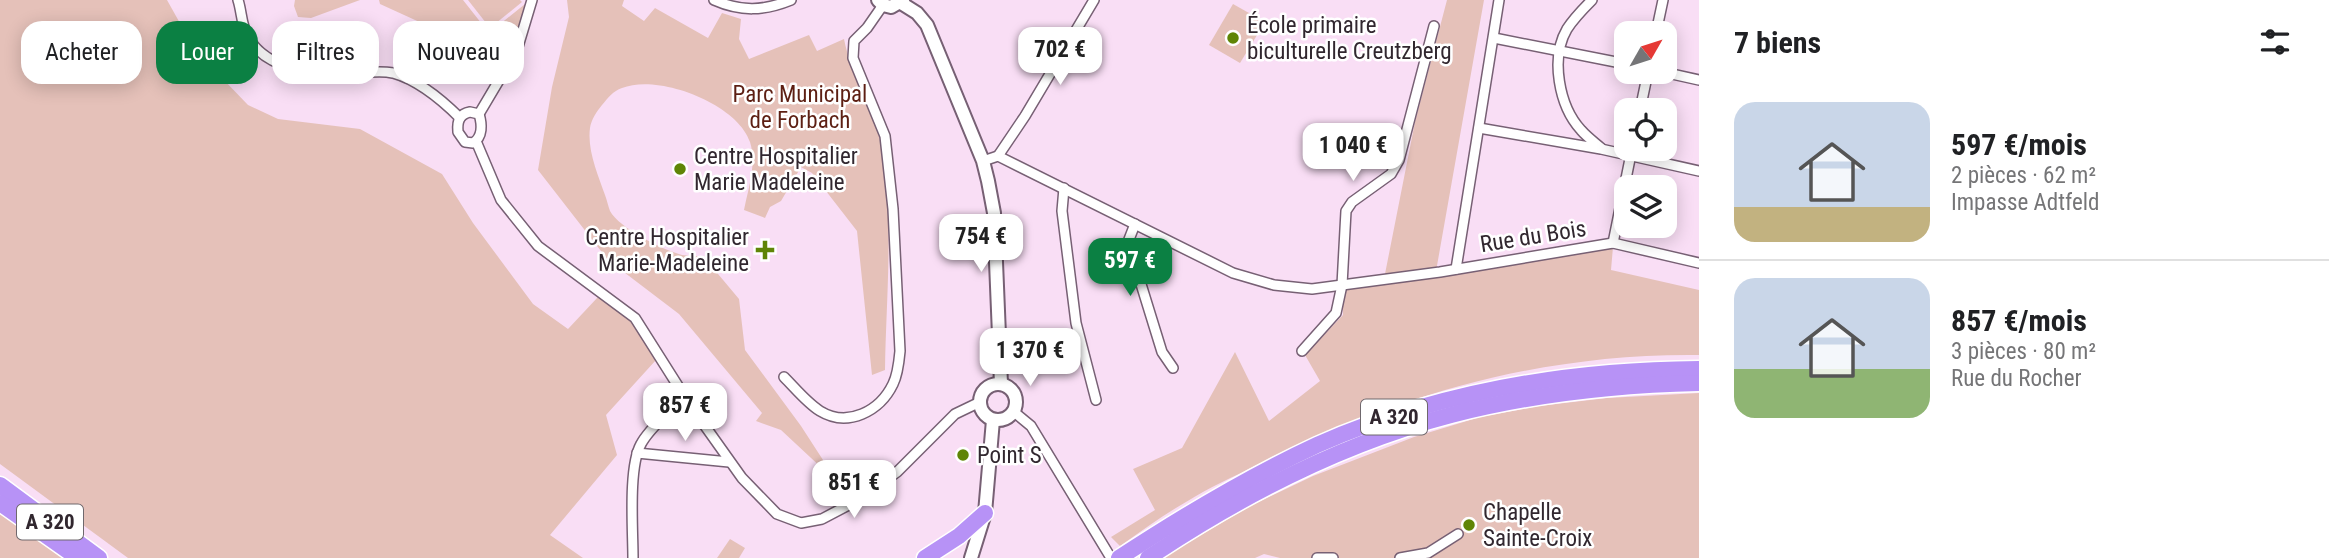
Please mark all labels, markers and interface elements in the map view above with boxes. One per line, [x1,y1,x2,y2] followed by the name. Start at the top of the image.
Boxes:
[1247,11,1452,65] place label: École primaire biculturelle Creutzberg
[21,21,142,84] chip: Acheter
[156,21,258,84] chip: Louer
[272,21,379,84] chip: Filtres
[393,21,524,84] chip: Nouveau
[1614,21,1676,84] north arrow
[1614,21,1677,238] map controls
[2256,23,2294,61] icon: filters
[1734,25,1821,60] text: 7 biens
[1011,28,1109,87] pin: 702 €
[1225,30,1241,46] marker: École primaire biculturelle Creutzberg
[1034,36,1086,63] text: 702 €
[733,81,867,134] park label: Parc Municipal de Forbach
[1614,98,1677,161] button: locate
[1288,124,1418,183] pin: 1 040 €
[1951,127,2087,162] text: 597 €/mois
[1790,130,1874,214] icon: home
[1319,132,1387,159] text: 1 040 €
[694,143,858,196] place label: Centre Hospitalier Marie Madeleine
[672,161,688,177] marker: Centre Hospitalier Marie Madeleine
[1951,162,2096,189] text: 2 pièces · 62 m²
[1614,175,1677,238] button: layers
[1951,189,2099,216] text: Impasse Adtfeld
[932,215,1030,274] pin: 754 €
[1478,215,1588,258] street label: Rue du Bois
[955,223,1007,250] text: 754 €
[585,224,749,277] place label: Centre Hospitalier Marie-Madeleine
[1081,238,1179,298] pin: 597 €
[755,240,775,260] marker: Centre Hospitalier Marie-Madeleine
[1104,247,1156,274] text: 597 €
[1951,303,2087,338] text: 857 €/mois
[1790,306,1874,390] icon: home
[965,328,1095,388] pin: 1 370 €
[996,337,1064,364] text: 1 370 €
[1951,338,2096,365] text: 3 pièces · 80 m²
[1951,365,2081,392] text: Rue du Rocher
[636,384,734,443] pin: 857 €
[659,392,711,419] text: 857 €
[1361,400,1427,434] road number: A 320
[977,442,1042,469] place label: Point S
[955,447,971,463] marker: Point S
[805,461,903,520] pin: 851 €
[828,469,880,496] text: 851 €
[1483,499,1592,552] place label: Chapelle Sainte-Croix
[17,504,83,540] road number: A 320
[1461,517,1477,533] marker: Chapelle Sainte-Croix

